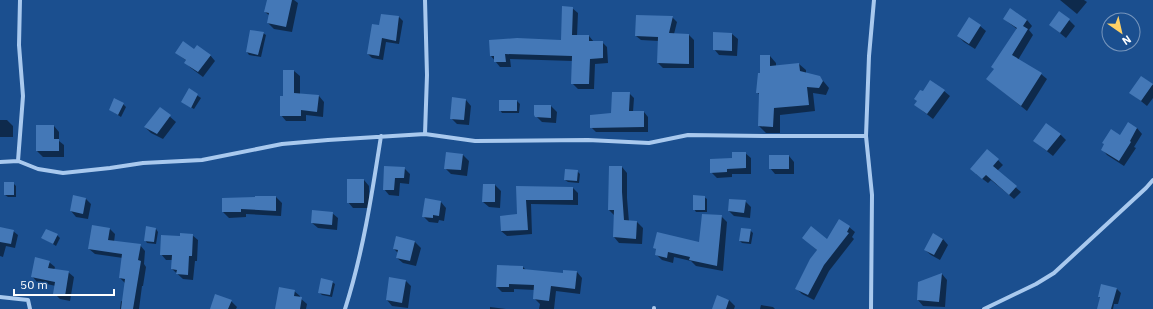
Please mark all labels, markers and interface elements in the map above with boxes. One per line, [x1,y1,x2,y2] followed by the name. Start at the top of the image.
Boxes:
[1101,12,1141,52] north arrow
[1119,32,1134,48] text: N
[14,271,114,297] scale bar
[20,277,48,292] text: 50 m

